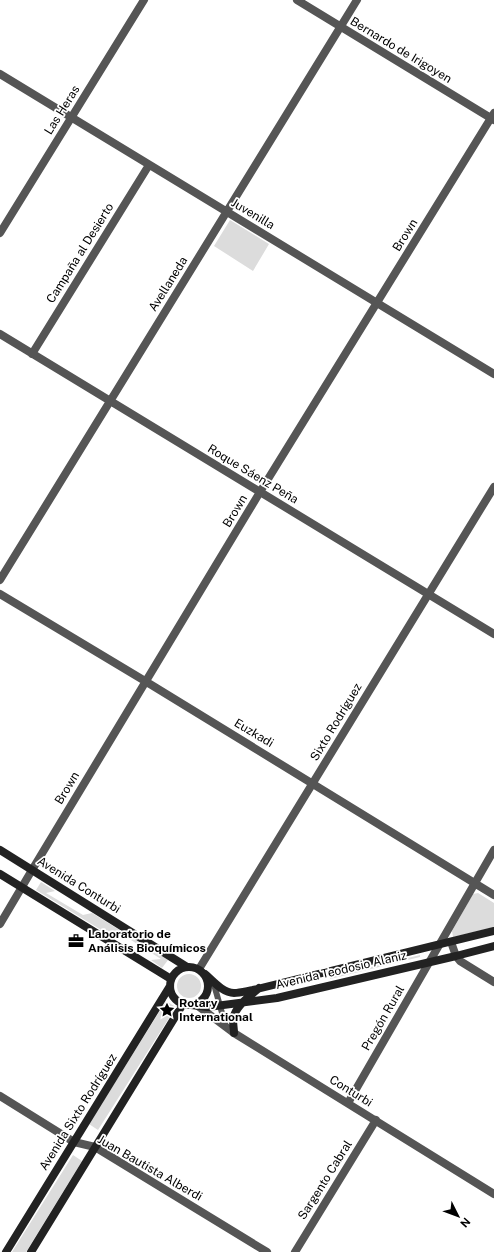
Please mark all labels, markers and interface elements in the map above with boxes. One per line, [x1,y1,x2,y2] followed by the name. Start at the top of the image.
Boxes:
[348,14,454,86] street label: Bernardo de Irigoyen
[41,83,83,137] street label: Las Heras
[229,196,277,232] street label: Juvenilla
[44,200,117,306] street label: Campaña al Desierto
[390,216,420,254] street label: Brown
[146,254,190,314] street label: Avellaneda
[205,441,301,507] street label: Roque Sáenz Peña
[220,492,250,530] street label: Brown
[307,681,365,763] street label: Sixto Rodríguez
[232,716,276,750] street label: Euzkadi
[52,769,82,807] street label: Brown
[35,854,123,916] street label: Avenida Conturbi
[88,927,206,955] place label: Laboratorio de Análisis Bioquímicos
[67,932,85,950] office icon: Laboratorio de Análisis Bioquímicos
[274,948,408,992] street label: Avenida Teodosio Alaniz
[359,983,407,1053] street label: Pregón Rural
[179,996,253,1024] place label: Rotary International
[158,1001,176,1019] place icon: Rotary International
[36,1051,120,1173] street label: Avenida Sixto Rodríguez
[327,1072,375,1110] street label: Conturbi
[95,1132,205,1204] street label: Juan Bautista Alberdi
[295,1138,355,1222] street label: Sargento Cabral
[438,1196,478,1236] north arrow
[458,1215,473,1230] text: N

